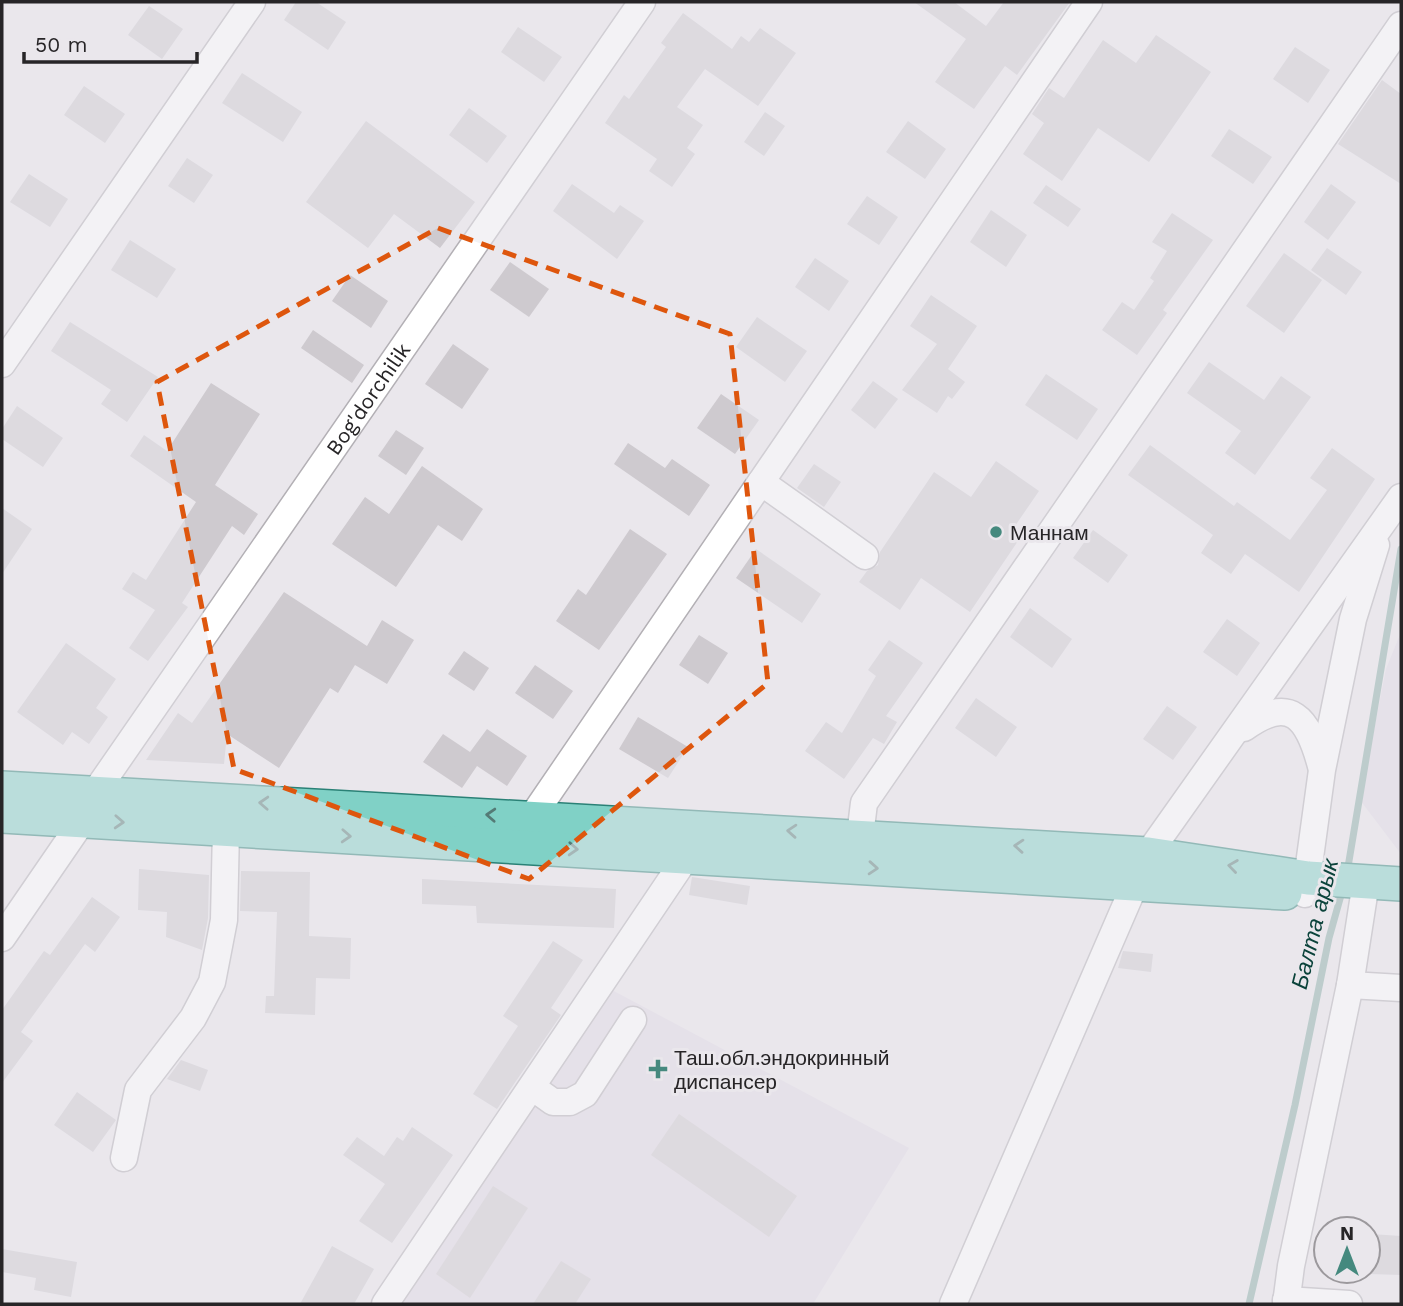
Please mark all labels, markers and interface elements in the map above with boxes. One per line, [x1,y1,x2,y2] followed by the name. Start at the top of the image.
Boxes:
[24,21,198,65] scale bar
[35,32,87,57] text: 50 m
[320,338,415,459] street label: Bog'dorchilik
[1010,520,1089,545] place label: Маннам
[988,524,1004,540] marker: Маннам
[259,796,270,811] one-way arrow
[486,808,497,823] one-way arrow
[114,815,125,830] one-way arrow
[786,824,797,839] one-way arrow
[341,828,352,843] one-way arrow
[1013,839,1024,854] one-way arrow
[568,842,579,857] one-way arrow
[1286,855,1344,992] water label: Балта арык
[1227,859,1239,874] one-way arrow
[868,860,879,875] one-way arrow
[674,1045,889,1094] place label: Таш.обл.эндокринный диспансер
[648,1059,668,1079] marker: Таш.обл.эндокринный диспансер
[1312,1215,1382,1285] north arrow
[1340,1222,1354,1245] text: N

